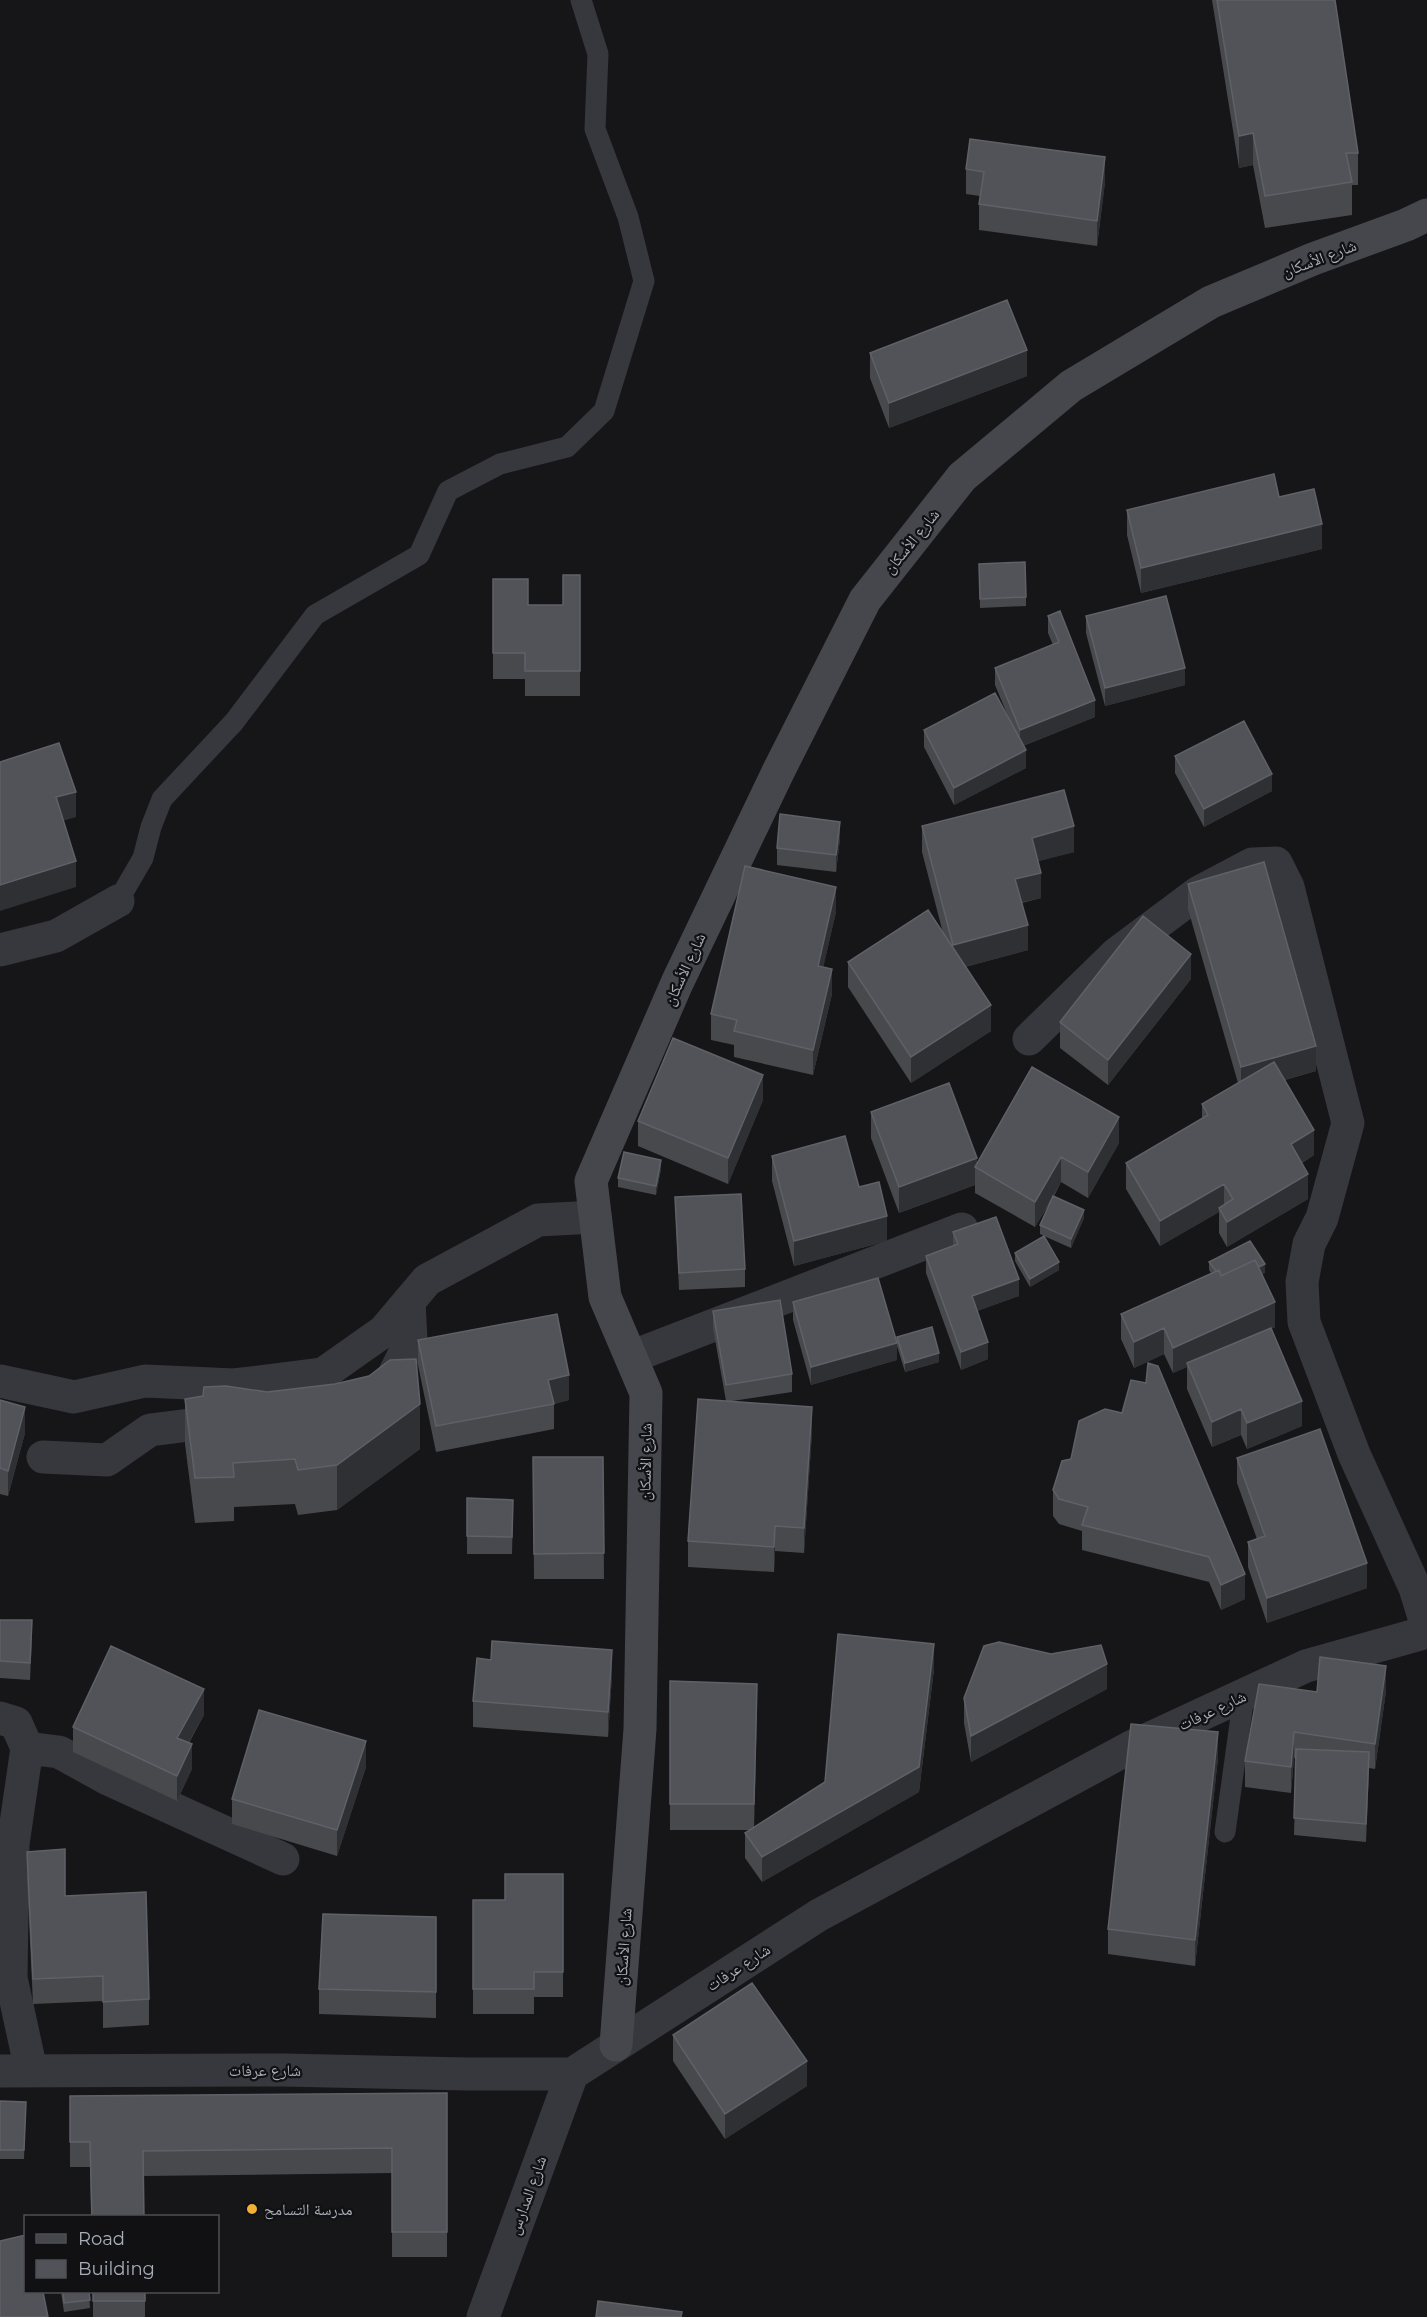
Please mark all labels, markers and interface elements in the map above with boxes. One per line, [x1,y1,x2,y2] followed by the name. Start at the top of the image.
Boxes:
[1279,236,1359,282] street label: شارع الأسكان
[879,505,944,578] street label: شارع الأسكان
[659,930,710,1009] street label: شارع الأسكان
[635,1423,657,1501] street label: شارع الأسكان
[1175,1687,1249,1735] street label: شارع عرفات
[611,1907,637,1987] street label: شارع الأسكان
[703,1940,774,1996] street label: شارع عرفات
[229,2061,301,2081] street label: شارع عرفات
[504,2153,551,2237] street label: شارع المدارس
[264,2200,353,2220] place label: مدرسة التسامح
[245,2202,259,2216] marker: مدرسة التسامح
[24,2215,219,2293] legend
[78,2228,125,2250] text: Road
[78,2258,155,2280] text: Building

